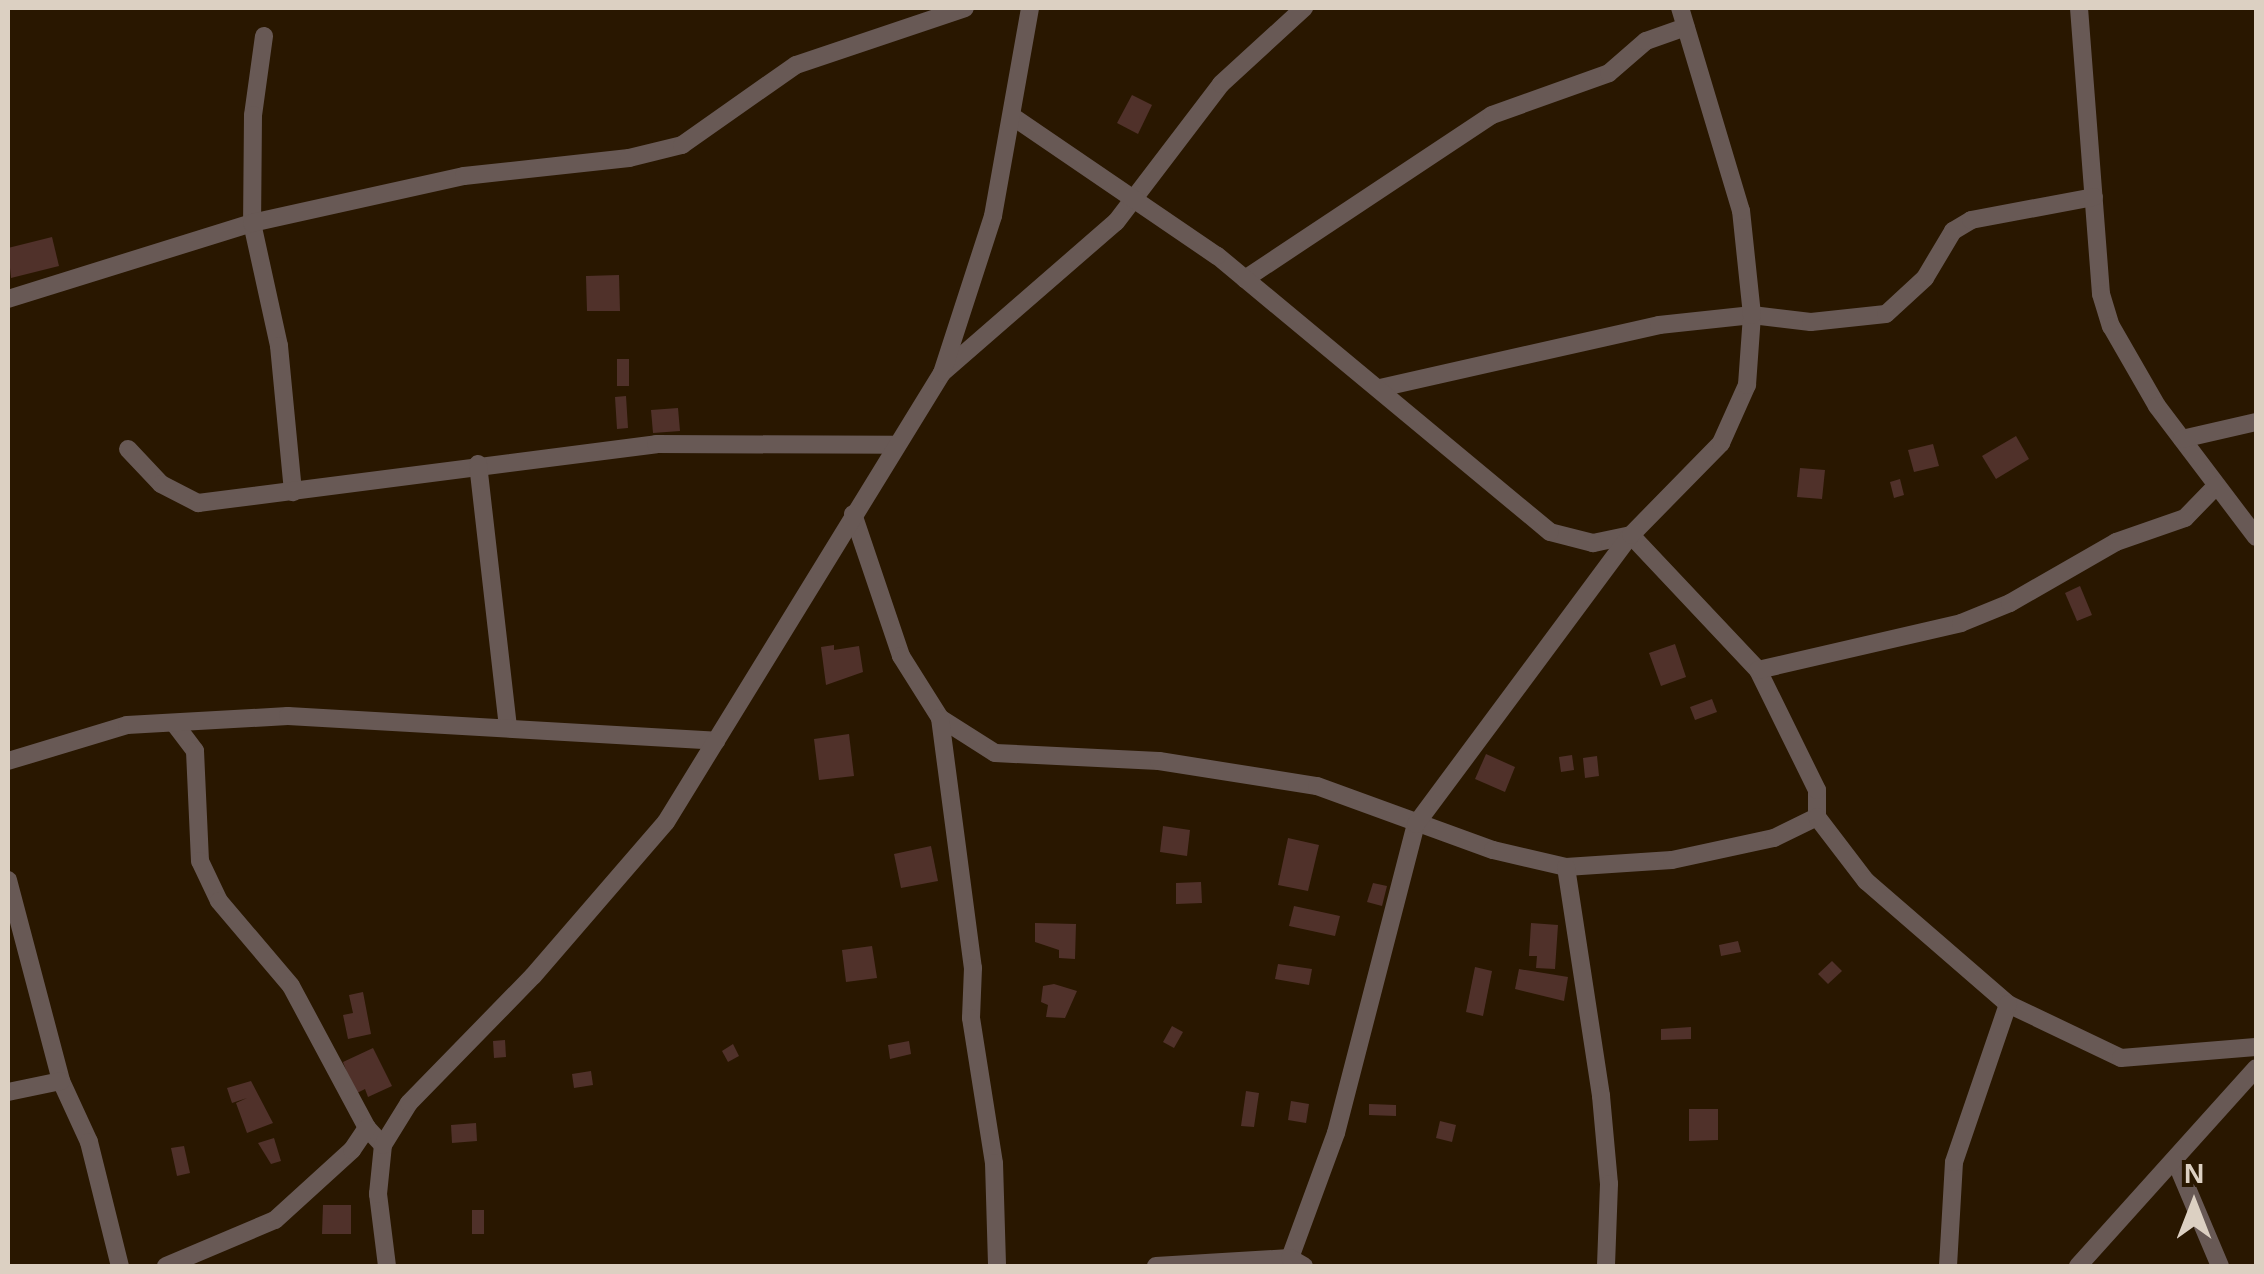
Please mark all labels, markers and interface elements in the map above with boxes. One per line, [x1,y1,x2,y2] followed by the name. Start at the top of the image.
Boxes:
[2144,1154,2244,1254] north arrow
[2184,1158,2204,1189] text: N

